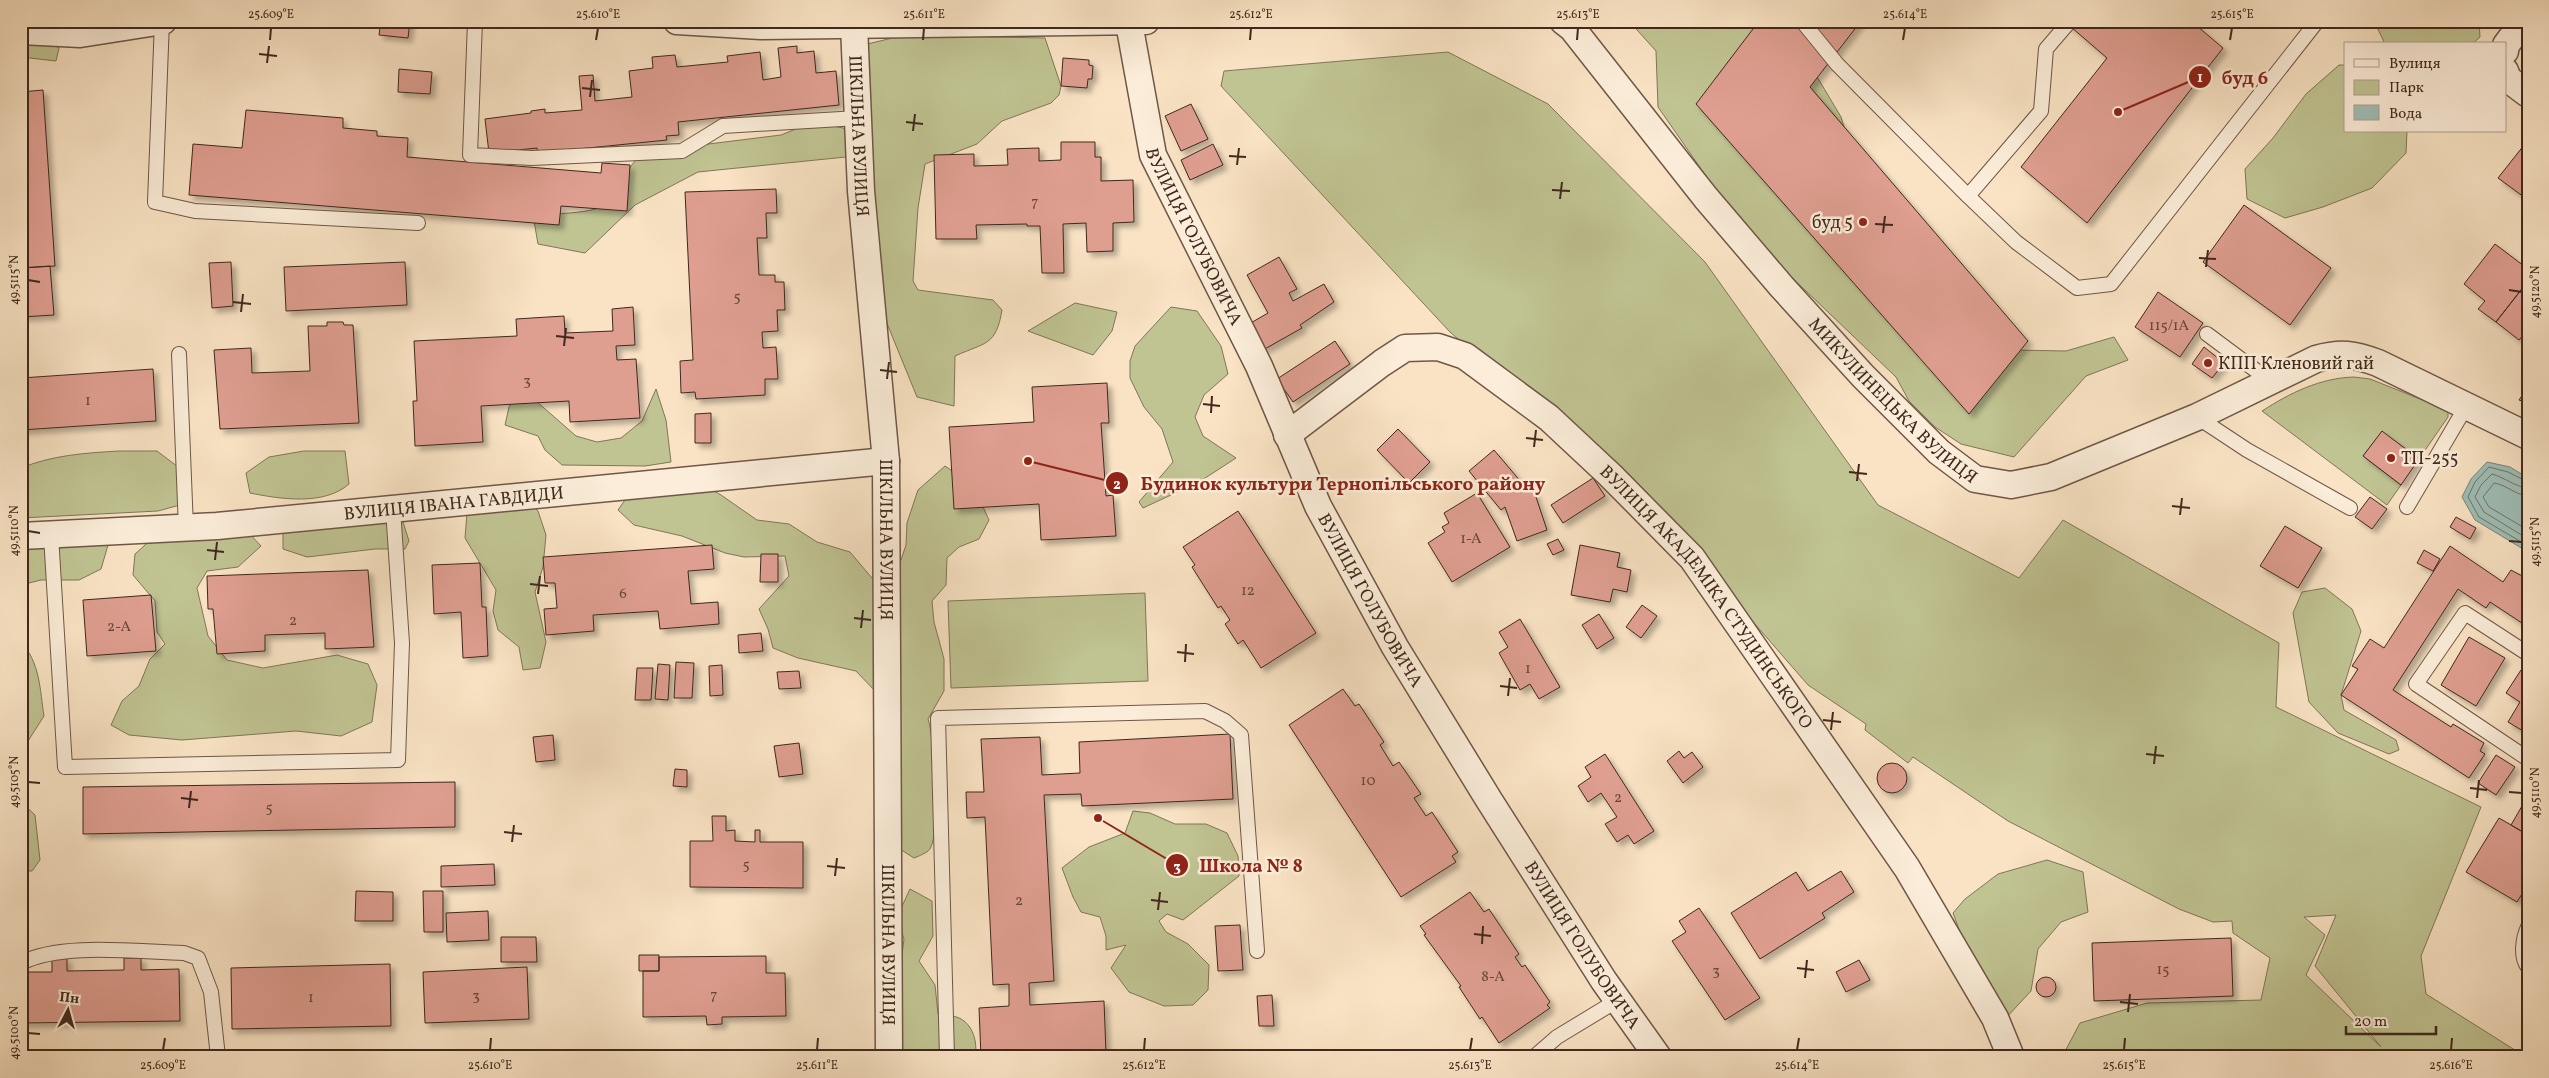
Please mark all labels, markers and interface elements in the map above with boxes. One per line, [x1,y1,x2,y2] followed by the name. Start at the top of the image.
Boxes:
[248,7,294,23] text: 25.609°E
[576,7,620,23] text: 25.610°E
[903,7,945,23] text: 25.611°E
[1229,7,1273,23] text: 25.612°E
[1556,7,1600,23] text: 25.613°E
[1883,7,1927,23] text: 25.614°E
[2210,7,2254,23] text: 25.615°E
[2344,42,2506,132] legend
[2389,54,2441,75] text: Вулиця
[841,55,874,218] street label: ШКІЛЬНА ВУЛИЦЯ
[2187,60,2278,94] callout: буд 6
[2222,66,2268,92] text: буд 6
[2197,68,2203,89] text: 1
[2389,78,2424,99] text: Парк
[2389,104,2422,125] text: Вода
[1138,146,1248,330] street label: ВУЛИЦЯ ГОЛУБОВИЧА
[1031,192,1039,213] house number: 7
[1812,211,1853,236] place label: буд 5
[1857,216,1869,228] marker: буд 5
[7,255,23,305] text: 49.5115°N
[2528,266,2544,318] text: 49.5120°N
[733,287,741,308] house number: 5
[1802,313,1982,490] street label: МИКУЛИНЕЦЬКА ВУЛИЦЯ
[2149,316,2190,337] house number: 115/1А
[2218,352,2374,377] place label: КПП Кленовий гай
[2202,357,2214,369] marker: КПП Кленовий гай
[523,371,531,392] house number: 3
[85,391,91,412] house number: 1
[2401,447,2458,472] place label: ТП-255
[2385,452,2397,464] marker: ТП-255
[872,459,898,621] street label: ШКІЛЬНА ВУЛИЦЯ
[1593,460,1818,735] street label: ВУЛИЦЯ АКАДЕМІКА СТУДИНСЬКОГО
[1105,466,1555,500] callout: Будинок культури Тернопільського району
[1141,472,1546,498] text: Будинок культури Тернопільського району
[1113,475,1121,496] text: 2
[343,481,565,528] street label: ВУЛИЦЯ ІВАНА ГАВДИДИ
[7,505,23,557] text: 49.5110°N
[1310,509,1428,693] street label: ВУЛИЦЯ ГОЛУБОВИЧА
[2528,517,2544,567] text: 49.5115°N
[1460,529,1482,550] house number: 1-А
[1241,581,1255,602] house number: 12
[619,584,627,605] house number: 6
[289,611,297,632] house number: 2
[107,617,131,638] house number: 2-А
[1525,659,1531,680] house number: 1
[7,756,23,808] text: 49.5105°N
[2528,767,2544,819] text: 49.5110°N
[1361,771,1375,792] house number: 10
[1614,788,1622,809] house number: 2
[265,798,273,819] house number: 5
[1164,848,1313,882] callout: Школа № 8
[1199,854,1303,880] text: Школа № 8
[742,855,750,876] house number: 5
[1173,857,1181,878] text: 3
[1517,857,1646,1035] street label: ВУЛИЦЯ ГОЛУБОВИЧА
[874,864,900,1026] street label: ШКІЛЬНА ВУЛИЦЯ
[1015,891,1023,912] house number: 2
[2156,960,2170,981] house number: 15
[1712,961,1720,982] house number: 3
[1481,967,1505,988] house number: 8-А
[710,985,718,1006] house number: 7
[42,986,92,1036] north arrow
[472,986,480,1007] house number: 3
[58,988,80,1009] text: Пн
[308,988,314,1009] house number: 1
[2346,1003,2436,1035] scale bar
[7,1006,23,1060] text: 49.5100°N
[2354,1012,2387,1033] text: 20 m
[140,1058,186,1074] text: 25.609°E
[468,1058,512,1074] text: 25.610°E
[796,1058,838,1074] text: 25.611°E
[1122,1058,1166,1074] text: 25.612°E
[1448,1058,1492,1074] text: 25.613°E
[1775,1058,1819,1074] text: 25.614°E
[2102,1058,2146,1074] text: 25.615°E
[2429,1058,2473,1074] text: 25.616°E

